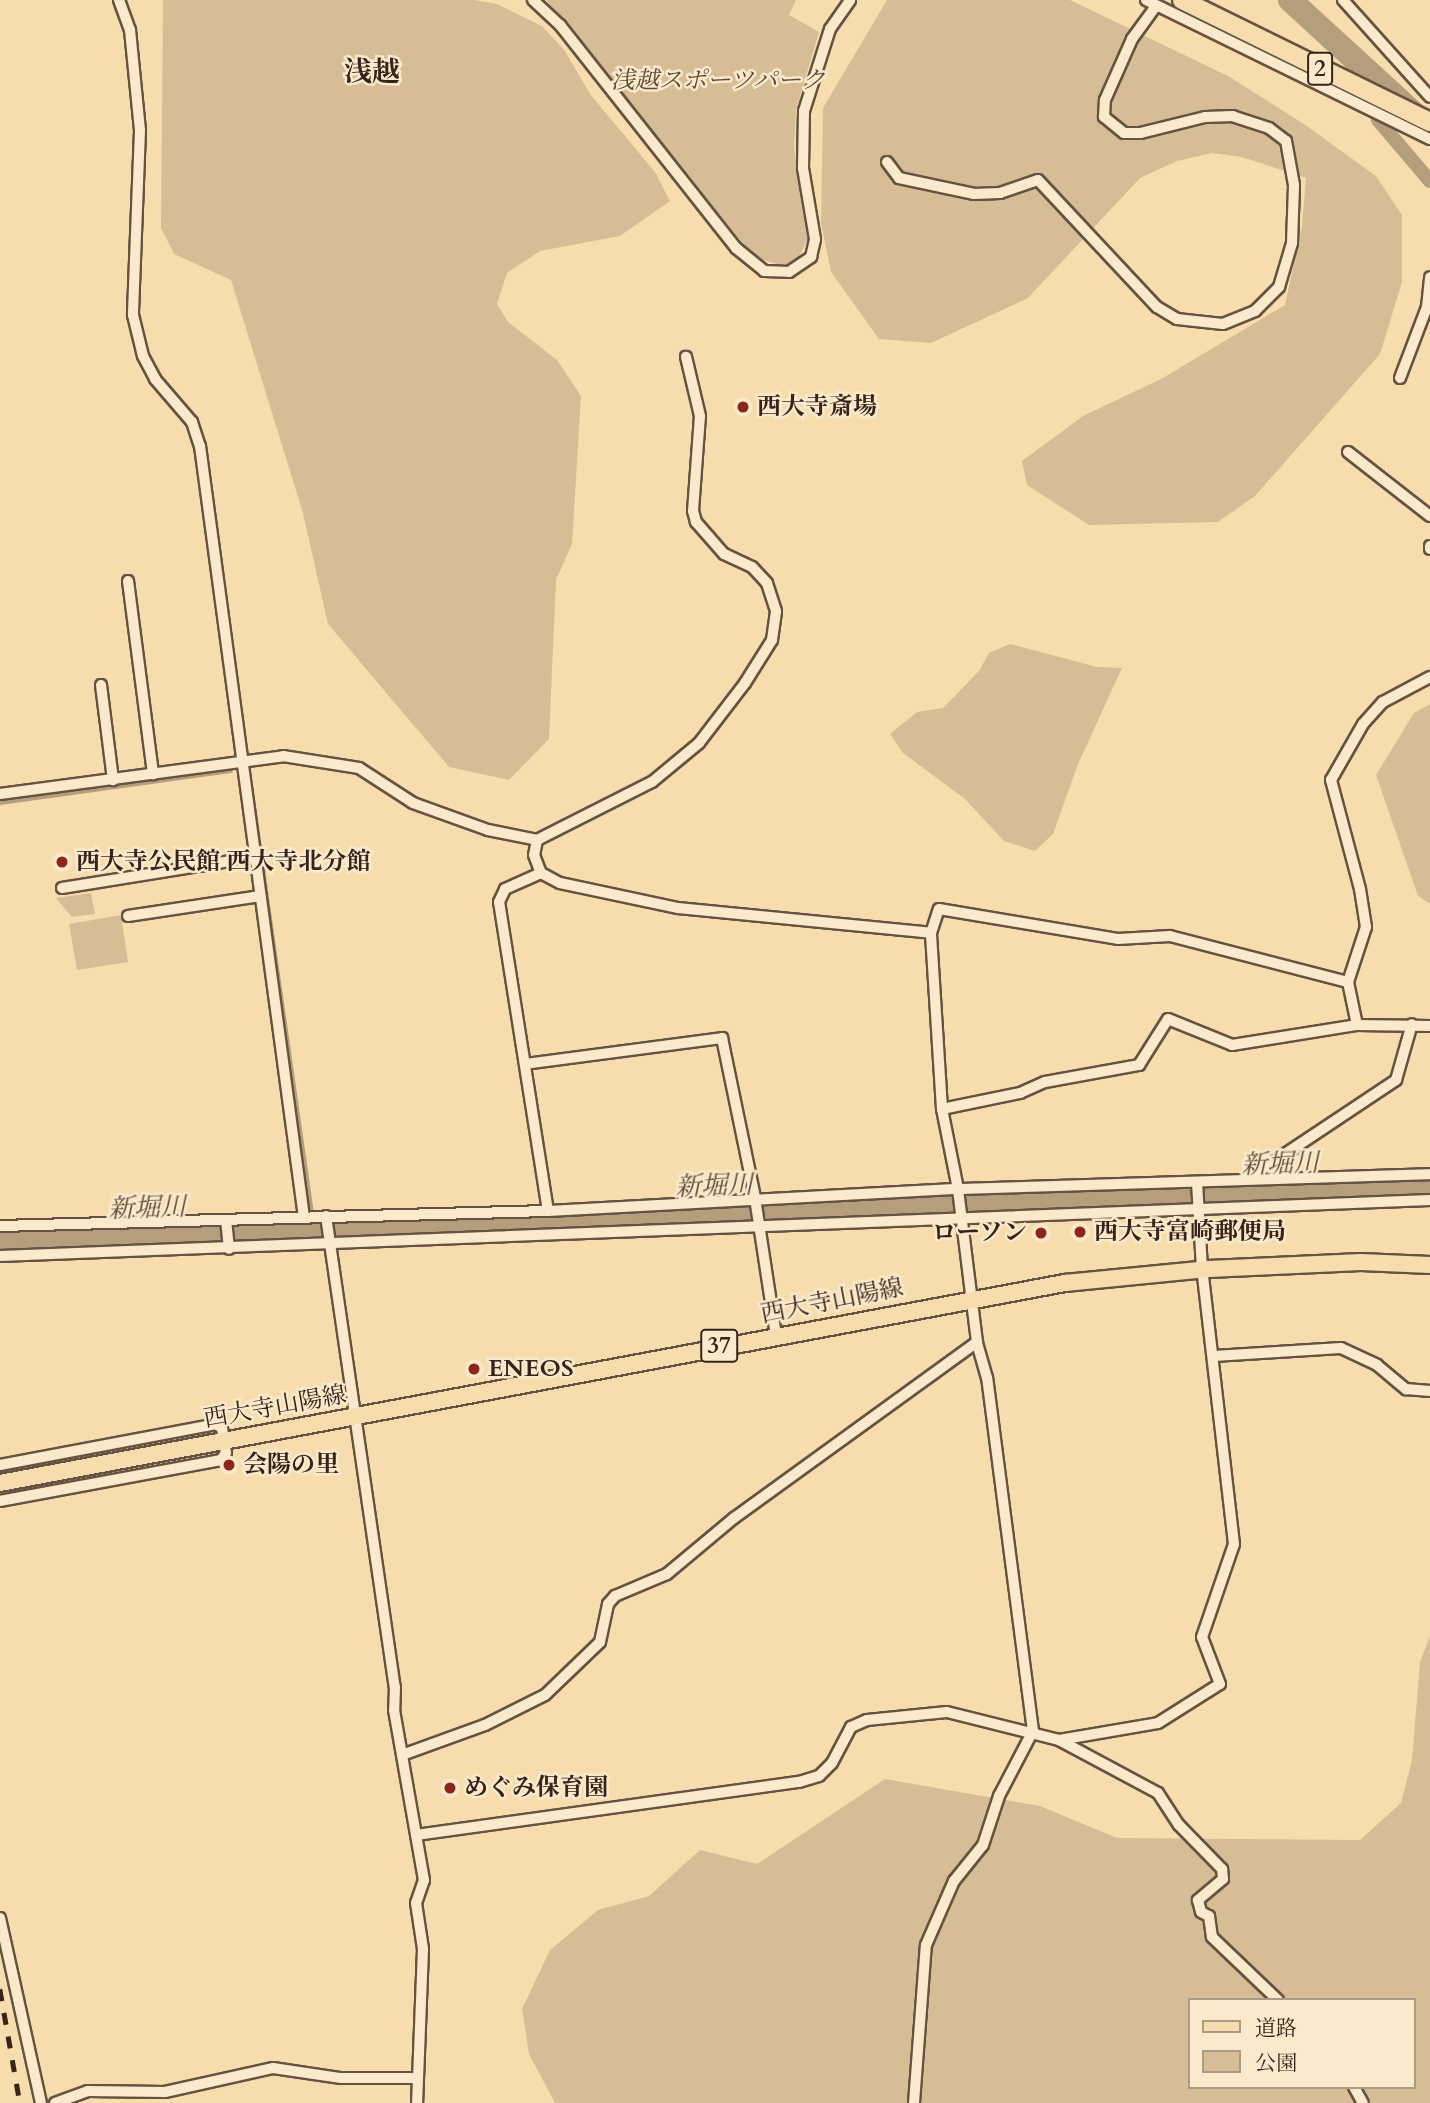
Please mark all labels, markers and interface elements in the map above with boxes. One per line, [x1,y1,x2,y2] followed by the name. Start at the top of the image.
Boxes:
[1306,50,1334,88] road number: 2
[344,55,400,89] district label: 浅越
[610,67,826,95] park label: 浅越スポーツパーク
[757,393,877,421] place label: 西大寺斎場
[735,399,751,415] marker: 西大寺斎場
[76,848,370,876] place label: 西大寺公民館 西大寺北分館
[54,854,70,870] marker: 西大寺公民館 西大寺北分館
[1240,1147,1320,1181] water label: 新堀川
[674,1169,754,1203] water label: 新堀川
[107,1191,187,1225] water label: 新堀川
[1094,1218,1286,1246] place label: 西大寺富崎郵便局
[931,1219,1027,1247] place label: ローソン
[1072,1224,1088,1240] marker: 西大寺富崎郵便局
[1033,1225,1049,1241] marker: ローソン
[759,1273,905,1329] street label: 西大寺山陽線
[700,1326,738,1366] road number: 37
[488,1355,574,1383] place label: ENEOS
[466,1361,482,1377] marker: ENEOS
[202,1380,348,1434] street label: 西大寺山陽線
[243,1451,339,1479] place label: 会陽の里
[221,1457,237,1473] marker: 会陽の里
[464,1774,608,1802] place label: めぐみ保育園
[442,1780,458,1796] marker: めぐみ保育園
[1188,1998,1416,2089] legend
[1255,2014,1297,2043] text: 道路
[1255,2049,1297,2078] text: 公園

